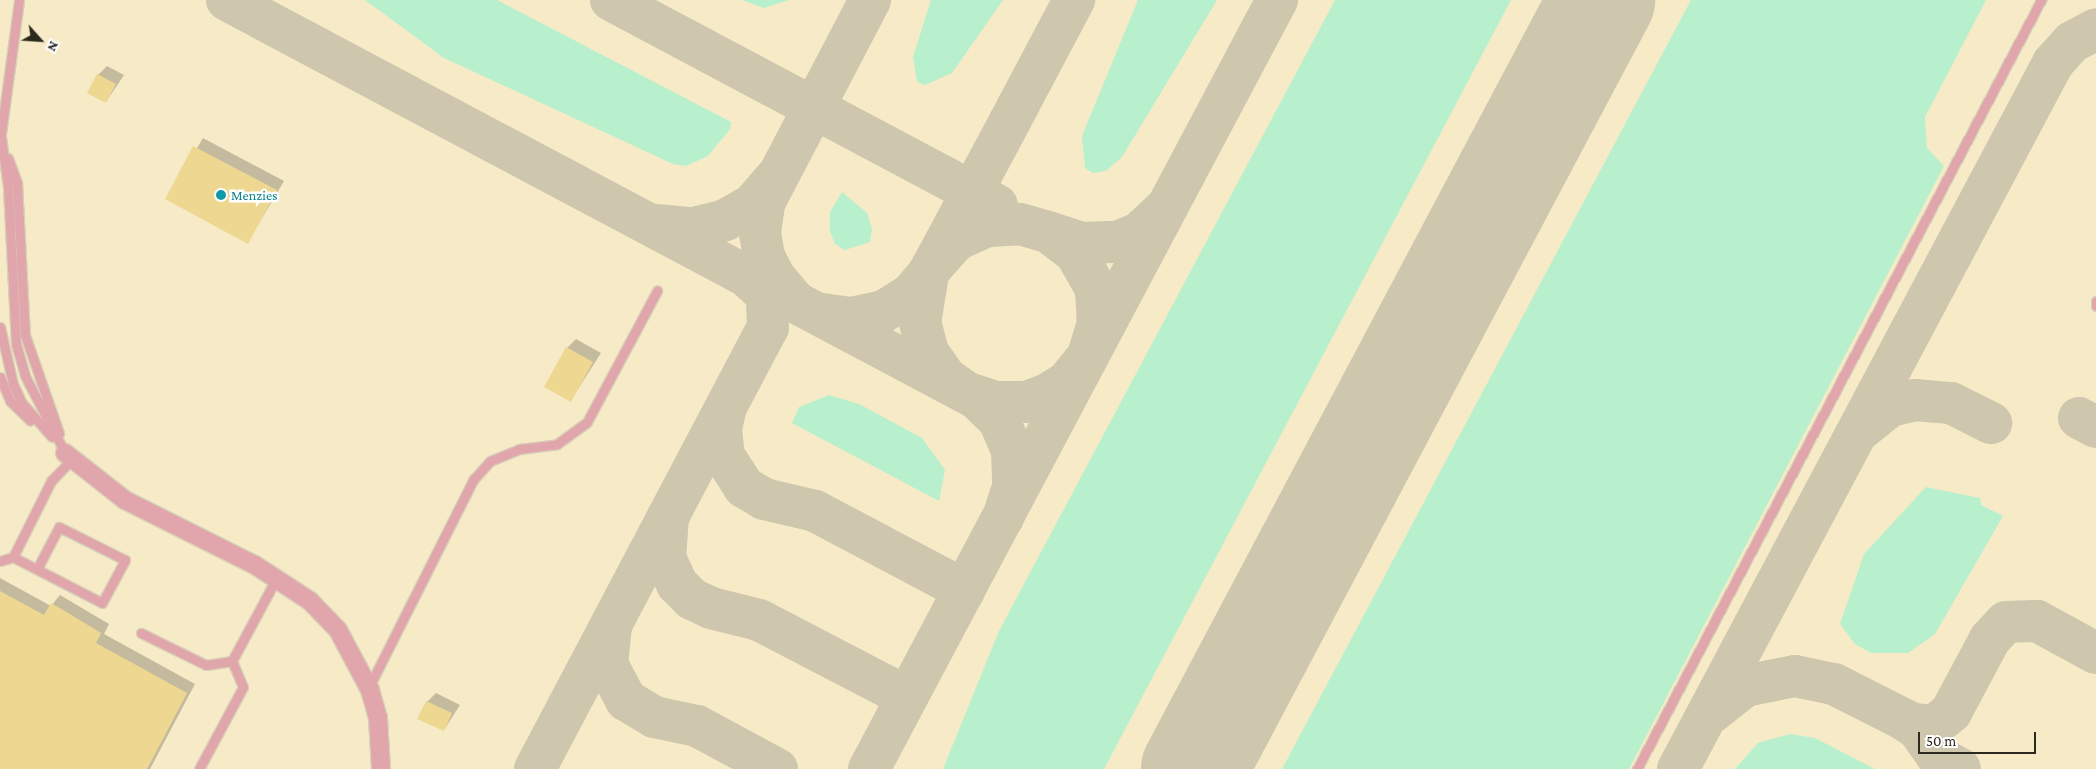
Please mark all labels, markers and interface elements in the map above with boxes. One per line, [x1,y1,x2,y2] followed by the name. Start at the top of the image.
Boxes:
[15,15,65,65] north arrow
[44,39,63,54] text: N
[231,187,278,203] place label: Menzies
[215,189,227,201] marker: Menzies
[1921,722,2038,754] scale bar
[1926,733,1956,749] text: 50 m

